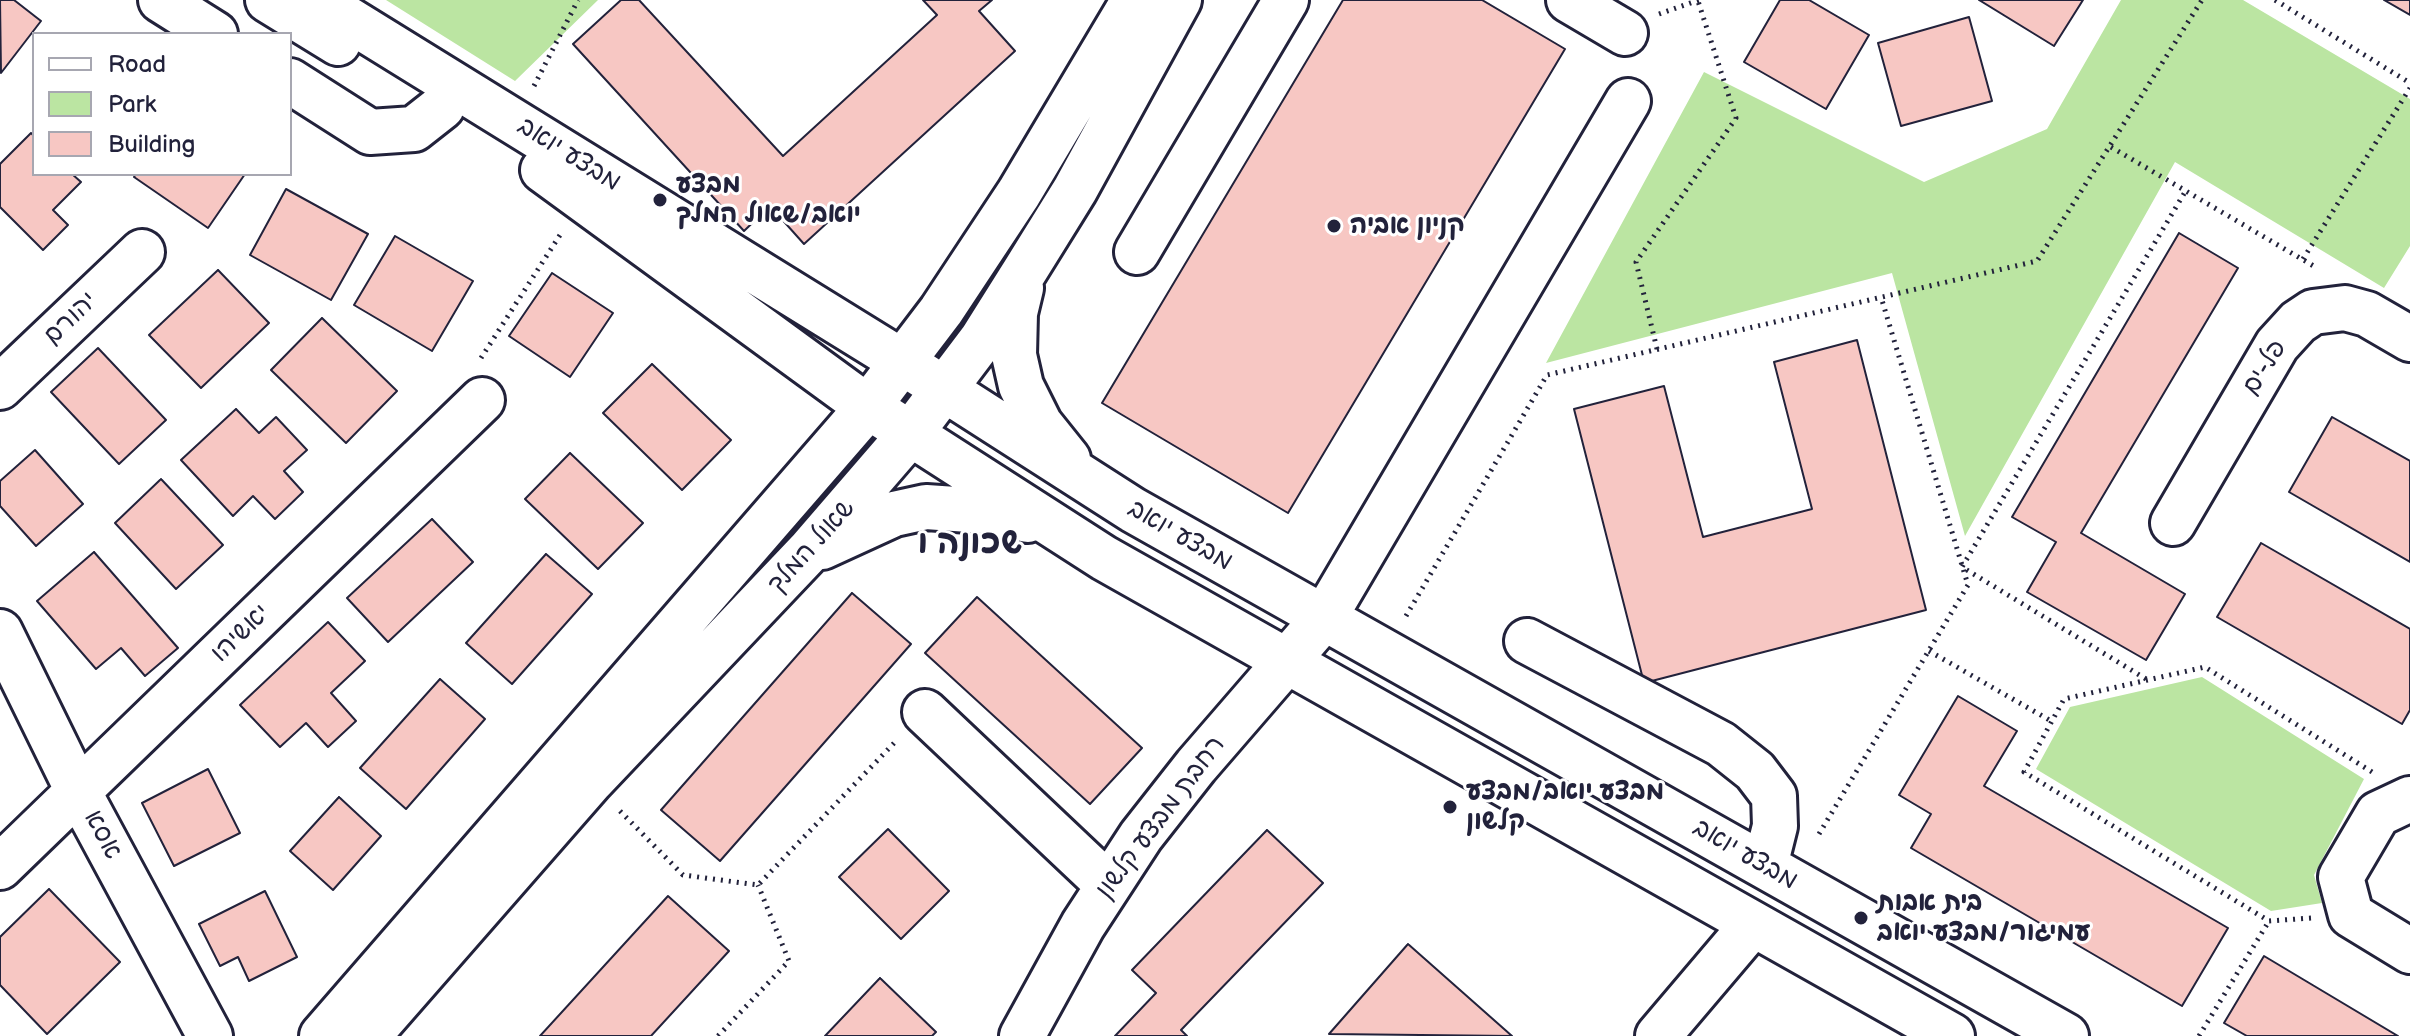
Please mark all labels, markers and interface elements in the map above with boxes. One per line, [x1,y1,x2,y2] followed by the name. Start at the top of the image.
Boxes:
[32,32,292,176] legend
[108,50,166,79] text: Road
[108,90,156,119] text: Park
[512,111,626,199] street label: מבצע יואב
[108,130,195,159] text: Building
[676,169,861,230] place label: מבצע יואב/שאול המלך
[651,191,669,209] marker: מבצע יואב/שאול המלך
[1350,210,1465,242] place label: קניון אביה
[1325,217,1343,235] marker: קניון אביה
[38,286,104,352] street label: יהורם
[2236,335,2294,401] street label: פל-ים
[762,494,862,600] street label: שאול המלך
[1122,494,1238,578] street label: מבצע יואב
[918,524,1022,564] district label: שכונה ו
[205,598,277,670] street label: יאשיהו
[1090,730,1232,906] street label: רחבת מבצע קלשון
[1466,776,1664,838] place label: מבצע יואב/מבצע קלשון
[1441,798,1459,816] marker: מבצע יואב/מבצע קלשון
[76,805,128,865] street label: אסא
[1687,813,1803,897] street label: מבצע יואב
[1877,887,2091,948] place label: בית אבות עמיגור/מבצע יואב
[1852,909,1870,927] marker: בית אבות עמיגור/מבצע יואב

